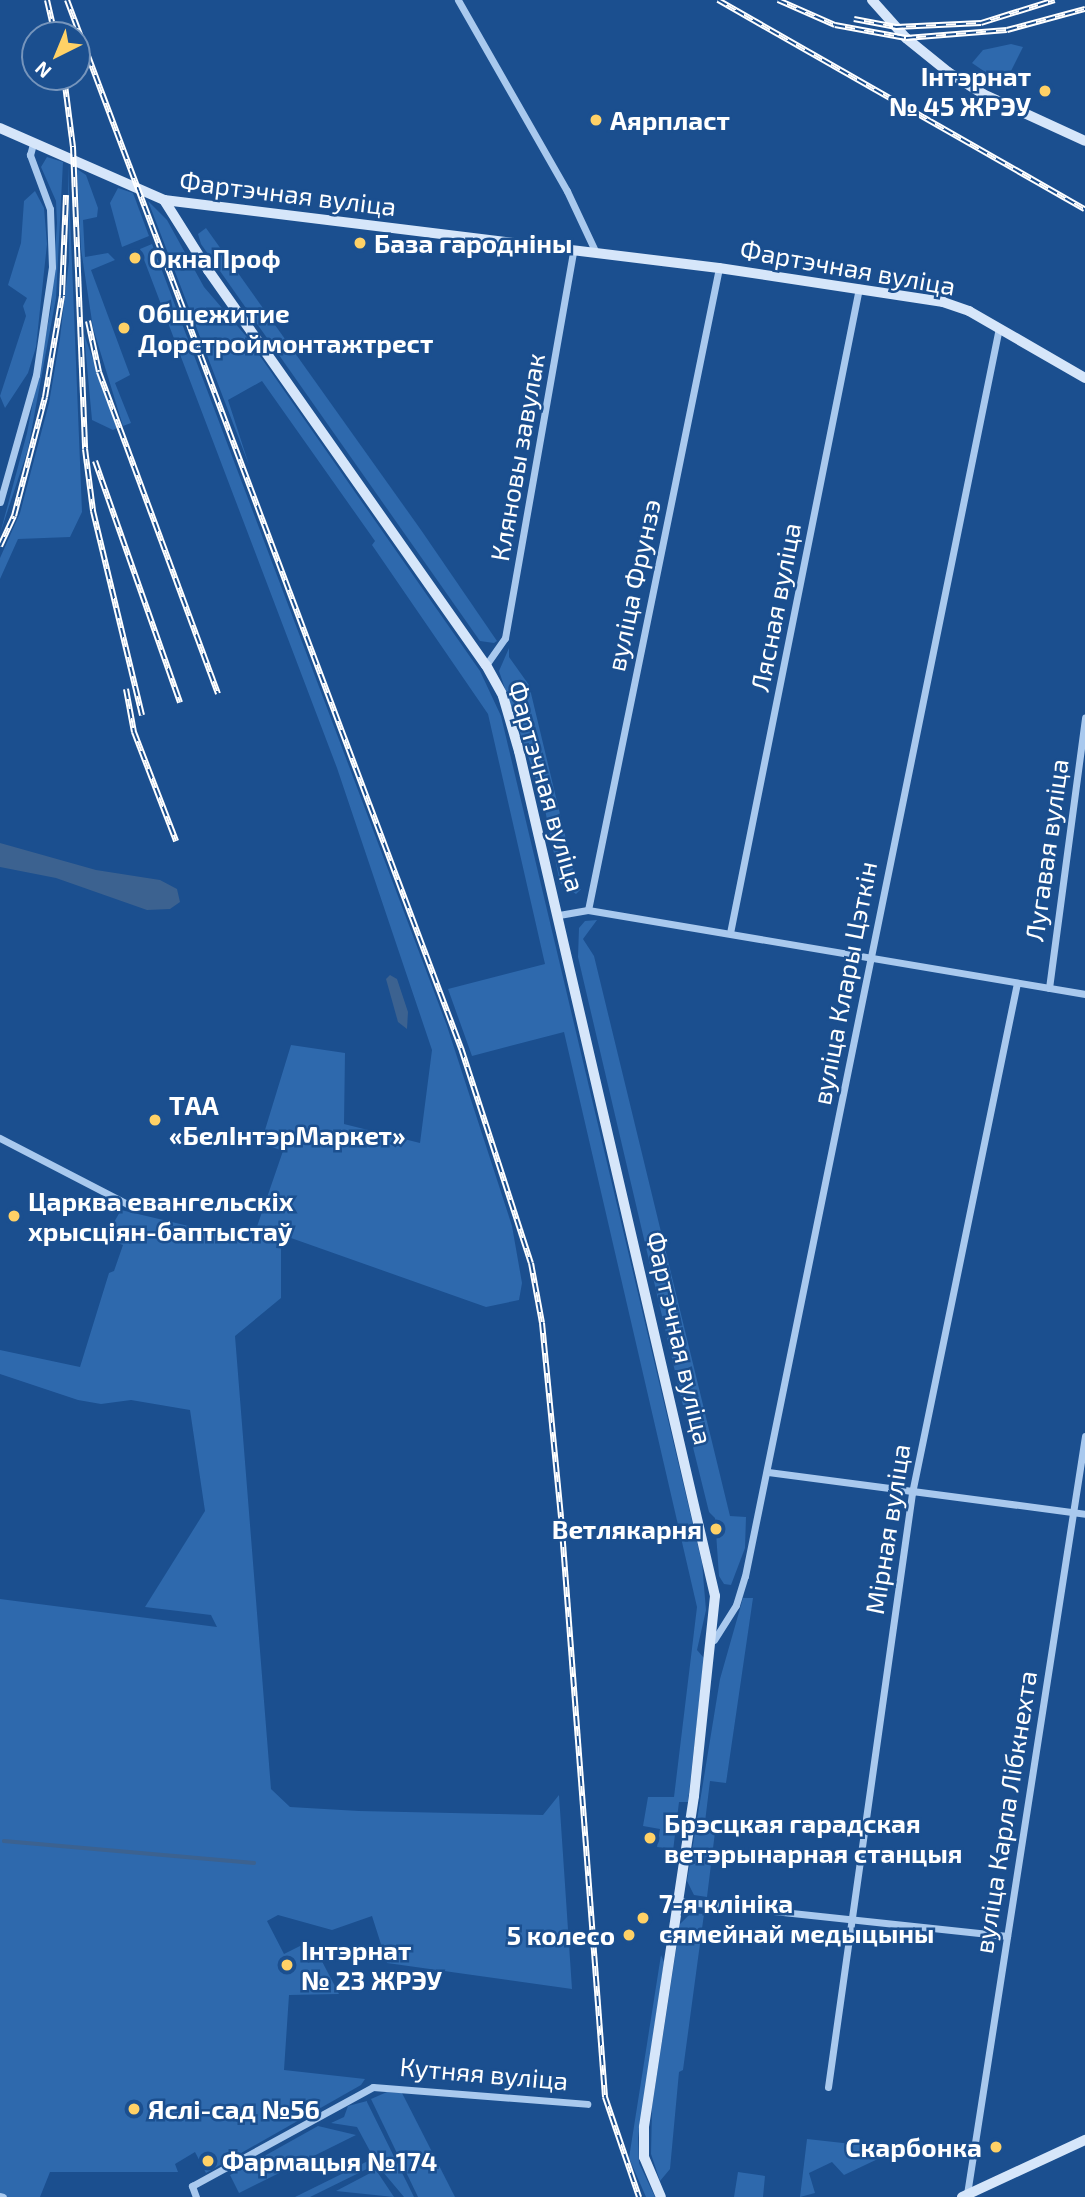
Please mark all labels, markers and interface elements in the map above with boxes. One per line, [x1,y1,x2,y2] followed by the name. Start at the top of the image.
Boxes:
[21,21,91,91] north arrow
[30,57,56,83] text: N
[889,60,1031,122] place label: Інтэрнат № 45 ЖРЭУ
[1037,83,1053,99] marker: Інтэрнат № 45 ЖРЭУ
[610,104,730,136] place label: Аярпласт
[588,112,604,128] marker: Аярпласт
[178,164,398,222] street label: Фартэчная вуліца
[374,227,572,259] place label: База гародніны
[738,233,958,301] street label: Фартэчная вуліца
[352,235,368,251] marker: База гародніны
[149,242,281,274] place label: ОкнаПроф
[127,250,143,266] marker: ОкнаПроф
[138,297,433,358] place label: Общежитие Дорстроймонтажтрест
[116,320,132,336] marker: Общежитие Дорстроймонтажтрест
[483,351,551,563] street label: Кляновы завулак
[600,496,666,674] street label: вуліца Фрунзэ
[743,520,807,694] street label: Лясная вуліца
[502,677,592,895] street label: Фартэчная вуліца
[1018,757,1074,943] street label: Лугавая вуліца
[805,859,883,1107] street label: вуліца Клары Цэткін
[169,1089,405,1150] place label: ТАА «БелІнтэрМаркет»
[147,1112,163,1128] marker: ТАА «БелІнтэрМаркет»
[28,1185,294,1246] place label: Царква евангельскіх хрысціян-баптыстаў
[6,1208,22,1224] marker: Царква евангельскіх хрысціян-баптыстаў
[640,1228,720,1448] street label: Фартэчная вуліца
[858,1442,916,1616] street label: Мірная вуліца
[552,1513,702,1545] place label: Ветлякарня
[708,1521,724,1537] marker: Ветлякарня
[967,1668,1043,1956] street label: вуліца Карла Лібкнехта
[664,1807,962,1868] place label: Брэсцкая гарадская ветэрынарная станцыя
[642,1830,658,1846] marker: Брэсцкая гарадская ветэрынарная станцыя
[659,1887,934,1948] place label: 7-я клініка сямейнай медыцыны
[633,1908,653,1928] marker: 7-я клініка сямейнай медыцыны
[507,1919,615,1951] place label: 5 колесо
[621,1927,637,1943] marker: 5 колесо
[301,1934,442,1996] place label: Інтэрнат № 23 ЖРЭУ
[279,1957,295,1973] marker: Інтэрнат № 23 ЖРЭУ
[398,2050,570,2096] street label: Кутняя вуліца
[148,2093,320,2125] place label: Яслі-сад №56
[126,2101,142,2117] marker: Яслі-сад №56
[845,2131,982,2163] place label: Скарбонка
[988,2139,1004,2155] marker: Скарбонка
[222,2145,437,2177] place label: Фармацыя №174
[200,2153,216,2169] marker: Фармацыя №174

